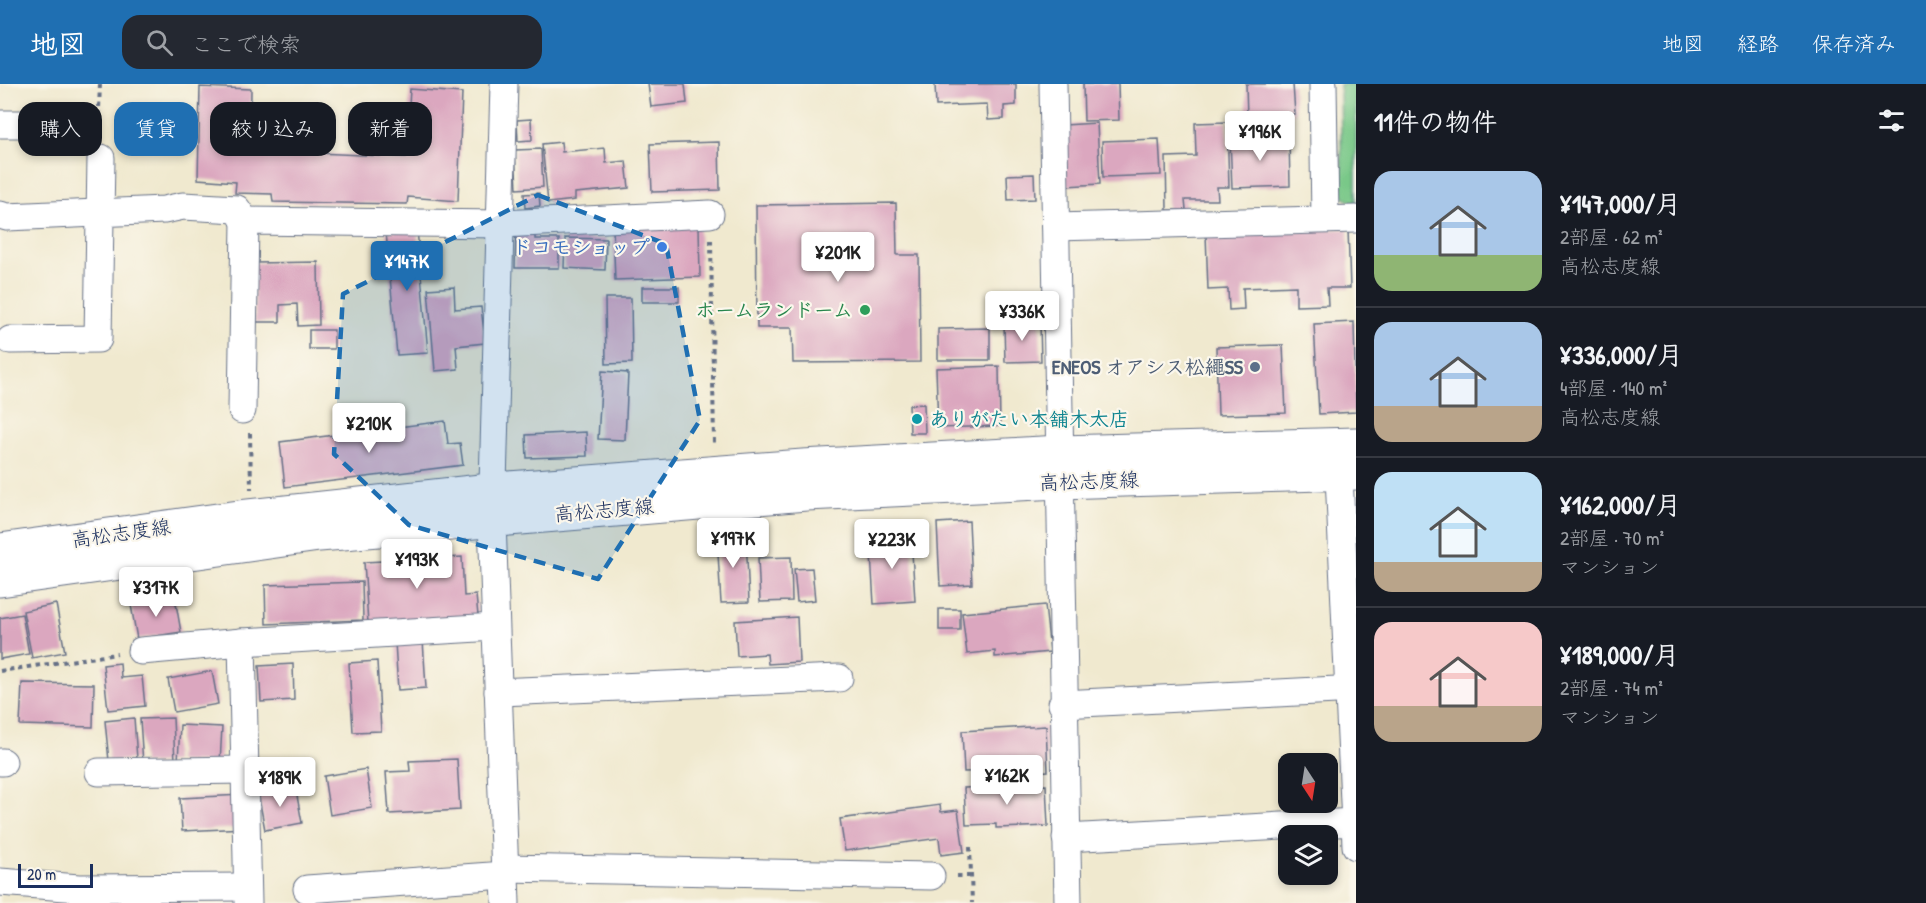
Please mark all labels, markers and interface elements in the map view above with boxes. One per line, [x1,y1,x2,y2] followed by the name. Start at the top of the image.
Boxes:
[122,15,542,69] search box
[30,25,86,63] text: 地図
[143,26,176,59] icon: search
[191,29,301,59] text: ここで検索
[1662,29,1704,58] text: 地図
[1737,29,1779,58] text: 経路
[1812,29,1896,58] text: 保存済み
[18,102,102,156] chip: 購入
[114,102,198,156] chip: 賃貸
[210,102,336,156] chip: 絞り込み
[348,102,432,156] chip: 新着
[1374,104,1497,139] text: 11件の物件
[1875,104,1908,137] icon: filters
[1218,111,1302,162] pin: ¥196K
[1239,117,1281,144] text: ¥196K
[1560,186,1681,221] text: ¥147,000/月
[1422,195,1494,267] icon: home
[1560,223,1663,250] text: 2部屋 · 62 m²
[796,232,880,283] pin: ¥201K
[512,233,650,260] place label: ドコモショップ
[815,238,861,265] text: ¥201K
[655,240,669,254] marker: ドコモショップ
[365,241,449,292] pin: ¥147K
[385,247,429,274] text: ¥147K
[1560,252,1660,279] text: 高松志度線
[980,291,1064,342] pin: ¥336K
[695,296,853,323] place label: ホームランドーム
[999,297,1045,324] text: ¥336K
[858,303,872,317] marker: ホームランドーム
[1560,337,1683,372] text: ¥336,000/月
[1422,346,1494,418] icon: home
[1052,353,1244,380] place label: ENEOS オアシス松繩SS
[1248,360,1262,374] marker: ENEOS オアシス松繩SS
[1560,374,1667,401] text: 4部屋 · 140 m²
[327,403,411,454] pin: ¥210K
[1560,403,1660,430] text: 高松志度線
[929,405,1129,432] place label: ありがたい本舗木太店
[346,409,392,436] text: ¥210K
[910,412,924,426] marker: ありがたい本舗木太店
[1039,465,1139,496] street label: 高松志度線
[1560,487,1681,522] text: ¥162,000/月
[553,492,655,527] street label: 高松志度線
[1422,496,1494,568] icon: home
[70,512,172,553] street label: 高松志度線
[691,518,775,569] pin: ¥197K
[850,519,934,570] pin: ¥223K
[711,524,755,551] text: ¥197K
[1560,524,1664,551] text: 2部屋 · 70 m²
[868,525,916,552] text: ¥223K
[375,539,459,590] pin: ¥193K
[395,545,439,572] text: ¥193K
[1560,553,1659,580] text: マンション
[114,567,198,618] pin: ¥317K
[133,573,179,600] text: ¥317K
[1560,637,1680,672] text: ¥189,000/月
[1422,646,1494,718] icon: home
[1560,674,1663,701] text: 2部屋 · 74 m²
[1560,703,1659,730] text: マンション
[1278,753,1338,813] north arrow
[1278,753,1338,885] map controls
[965,755,1049,806] pin: ¥162K
[238,757,322,808] pin: ¥189K
[985,761,1029,788] text: ¥162K
[259,763,302,790] text: ¥189K
[1278,825,1338,885] button: layers
[18,861,93,888] scale bar
[27,863,56,885] text: 20 m

